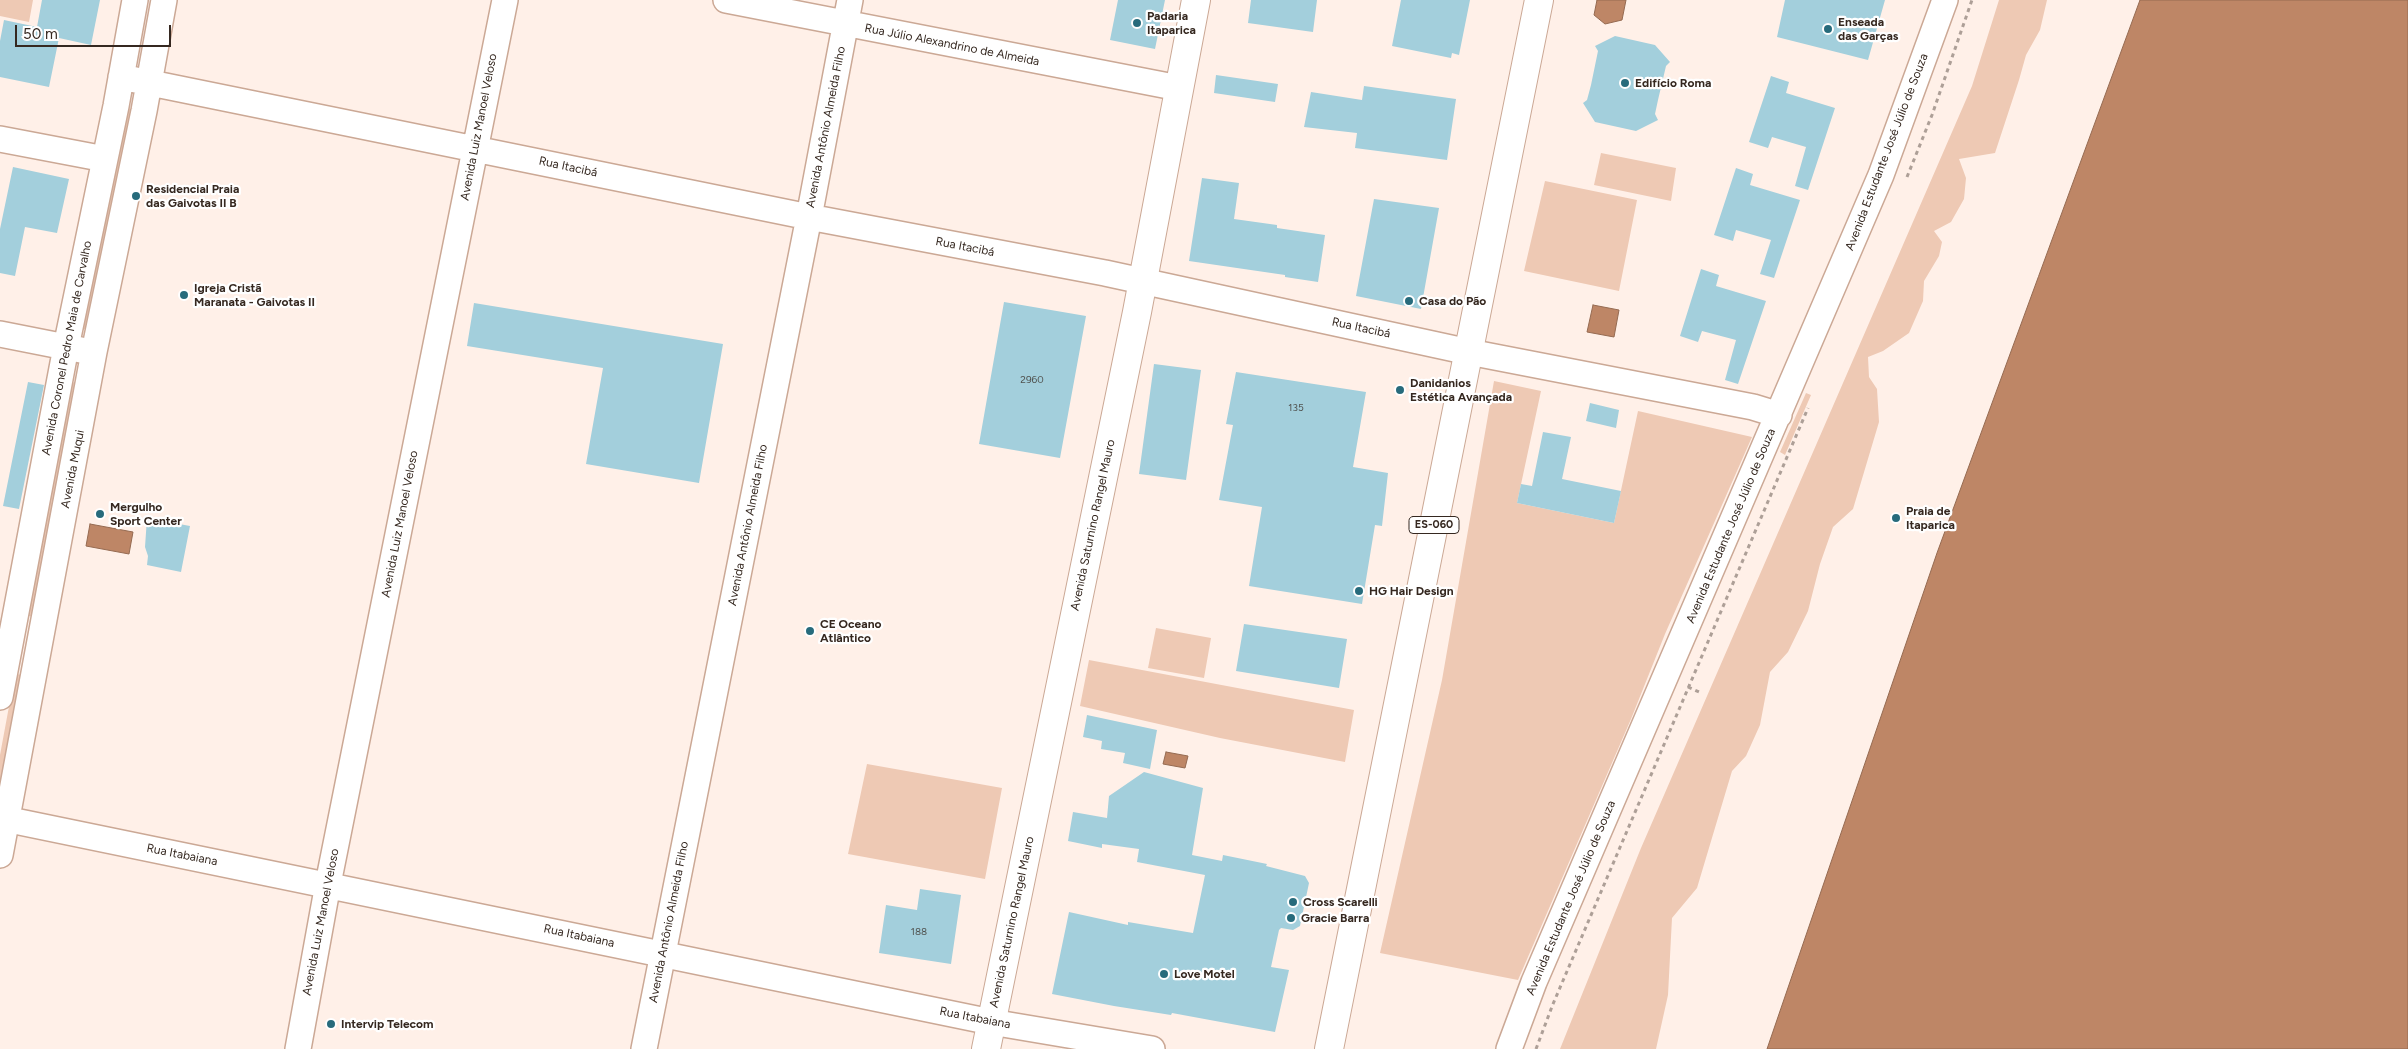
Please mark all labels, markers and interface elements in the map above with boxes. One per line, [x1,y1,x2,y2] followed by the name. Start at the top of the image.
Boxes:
[1147,9,1196,37] place label: Padaria Itaparica
[18,15,174,47] scale bar
[1838,15,1898,43] place label: Enseada das Garças
[1131,17,1143,29] marker: Padaria Itaparica
[863,21,1041,69] street label: Rua Júlio Alexandrino de Almeida
[1822,23,1834,35] marker: Enseada das Garças
[23,25,58,43] text: 50 m
[803,45,849,209] street label: Avenida Antônio Almeida Filho
[1843,51,1931,253] street label: Avenida Estudante José Júlio de Souza
[458,52,500,202] street label: Avenida Luiz Manoel Veloso
[1635,76,1711,90] place label: Edifício Roma
[1619,77,1631,89] marker: Edifício Roma
[537,154,599,180] street label: Rua Itacibá
[146,182,239,210] place label: Residencial Praia das Gaivotas II B
[130,190,142,202] marker: Residencial Praia das Gaivotas II B
[934,234,996,260] street label: Rua Itacibá
[39,240,95,456] street label: Avenida Coronel Pedro Maia de Carvalho
[194,281,315,309] place label: Igreja Cristã Maranata - Gaivotas II
[178,289,190,301] marker: Igreja Cristã Maranata - Gaivotas II
[1419,294,1486,308] place label: Casa do Pão
[1403,295,1415,307] marker: Casa do Pão
[1330,315,1392,341] street label: Rua Itacibá
[1020,374,1044,386] house number: 2960
[1410,376,1512,404] place label: Danidanios Estética Avançada
[1394,384,1406,396] marker: Danidanios Estética Avançada
[1288,402,1304,414] house number: 135
[1683,426,1779,626] street label: Avenida Estudante José Júlio de Souza
[58,429,88,509] street label: Avenida Muqui
[1068,438,1118,612] street label: Avenida Saturnino Rangel Mauro
[725,443,771,607] street label: Avenida Antônio Almeida Filho
[379,449,421,599] street label: Avenida Luiz Manoel Veloso
[110,500,182,528] place label: Mergulho Sport Center
[1906,504,1955,532] place label: Praia de Itaparica
[94,508,106,520] marker: Mergulho Sport Center
[1890,512,1902,524] marker: Praia de Itaparica
[1409,516,1459,534] road number: ES-060
[1369,584,1454,598] place label: HG Hair Design
[1353,585,1365,597] marker: HG Hair Design
[820,617,881,645] place label: CE Oceano Atlântico
[804,625,816,637] marker: CE Oceano Atlântico
[1523,798,1619,998] street label: Avenida Estudante José Júlio de Souza
[987,835,1037,1009] street label: Avenida Saturnino Rangel Mauro
[646,840,692,1004] street label: Avenida Antônio Almeida Filho
[145,841,219,869] street label: Rua Itabaiana
[300,847,342,997] street label: Avenida Luiz Manoel Veloso
[1303,895,1378,909] place label: Cross Scarelli
[1287,896,1299,908] marker: Cross Scarelli
[1301,911,1369,925] place label: Gracie Barra
[1285,912,1297,924] marker: Gracie Barra
[542,921,616,951] street label: Rua Itabaiana
[911,926,927,938] house number: 188
[1174,967,1235,981] place label: Love Motel
[1158,968,1170,980] marker: Love Motel
[938,1004,1012,1032] street label: Rua Itabaiana
[341,1017,434,1031] place label: Intervip Telecom
[325,1018,337,1030] marker: Intervip Telecom

